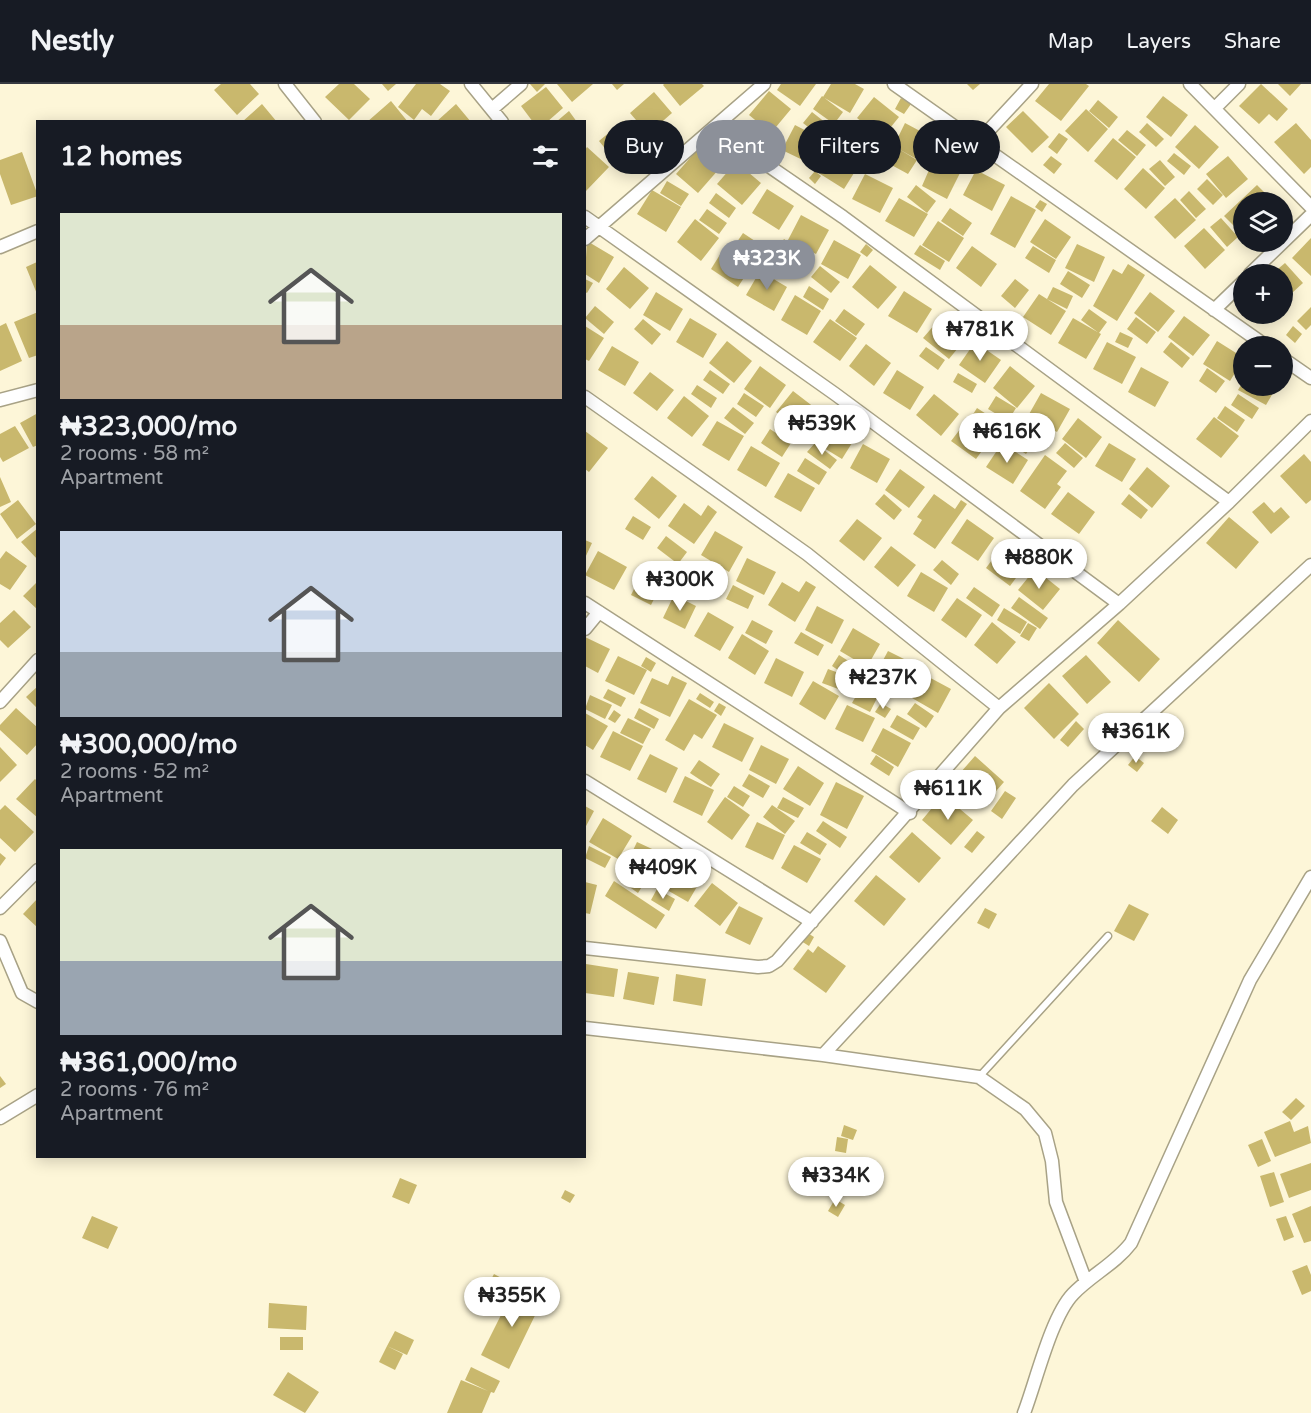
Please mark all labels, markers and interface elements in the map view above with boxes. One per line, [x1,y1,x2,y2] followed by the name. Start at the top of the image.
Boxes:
[30,24,114,58] text: Nestly
[1048,29,1093,54] text: Map
[1126,29,1191,54] text: Layers
[1224,29,1281,54] text: Share
[604,120,684,174] chip: Buy
[696,120,786,174] chip: Rent
[798,120,901,174] chip: Filters
[913,120,1000,174] chip: New
[529,140,562,173] icon: filters
[60,141,182,172] text: 12 homes
[1233,192,1293,396] map controls
[1233,192,1293,252] button: layers
[725,240,809,291] pin: ₦323K
[733,247,801,271] text: ₦323K
[257,252,365,360] icon: home
[1233,264,1293,324] button: +
[938,311,1022,362] pin: ₦781K
[946,318,1014,342] text: ₦781K
[1233,336,1293,396] button: −
[780,405,864,456] pin: ₦539K
[60,411,237,442] text: ₦323,000/mo
[788,412,856,436] text: ₦539K
[965,413,1049,464] pin: ₦616K
[973,420,1041,444] text: ₦616K
[60,442,209,466] text: 2 rooms · 58 m²
[60,466,163,490] text: Apartment
[997,539,1081,590] pin: ₦880K
[1005,546,1073,570] text: ₦880K
[638,561,722,612] pin: ₦300K
[646,568,714,592] text: ₦300K
[257,570,365,678] icon: home
[841,659,925,710] pin: ₦237K
[849,666,917,690] text: ₦237K
[1094,713,1178,764] pin: ₦361K
[1102,720,1170,744] text: ₦361K
[60,729,237,760] text: ₦300,000/mo
[60,760,209,784] text: 2 rooms · 52 m²
[906,770,990,821] pin: ₦611K
[914,777,982,801] text: ₦611K
[60,784,163,808] text: Apartment
[621,849,705,900] pin: ₦409K
[629,856,697,880] text: ₦409K
[257,888,365,996] icon: home
[60,1047,237,1078] text: ₦361,000/mo
[60,1078,209,1102] text: 2 rooms · 76 m²
[60,1102,163,1126] text: Apartment
[794,1157,878,1208] pin: ₦334K
[802,1164,870,1188] text: ₦334K
[470,1277,554,1328] pin: ₦355K
[478,1284,546,1308] text: ₦355K

